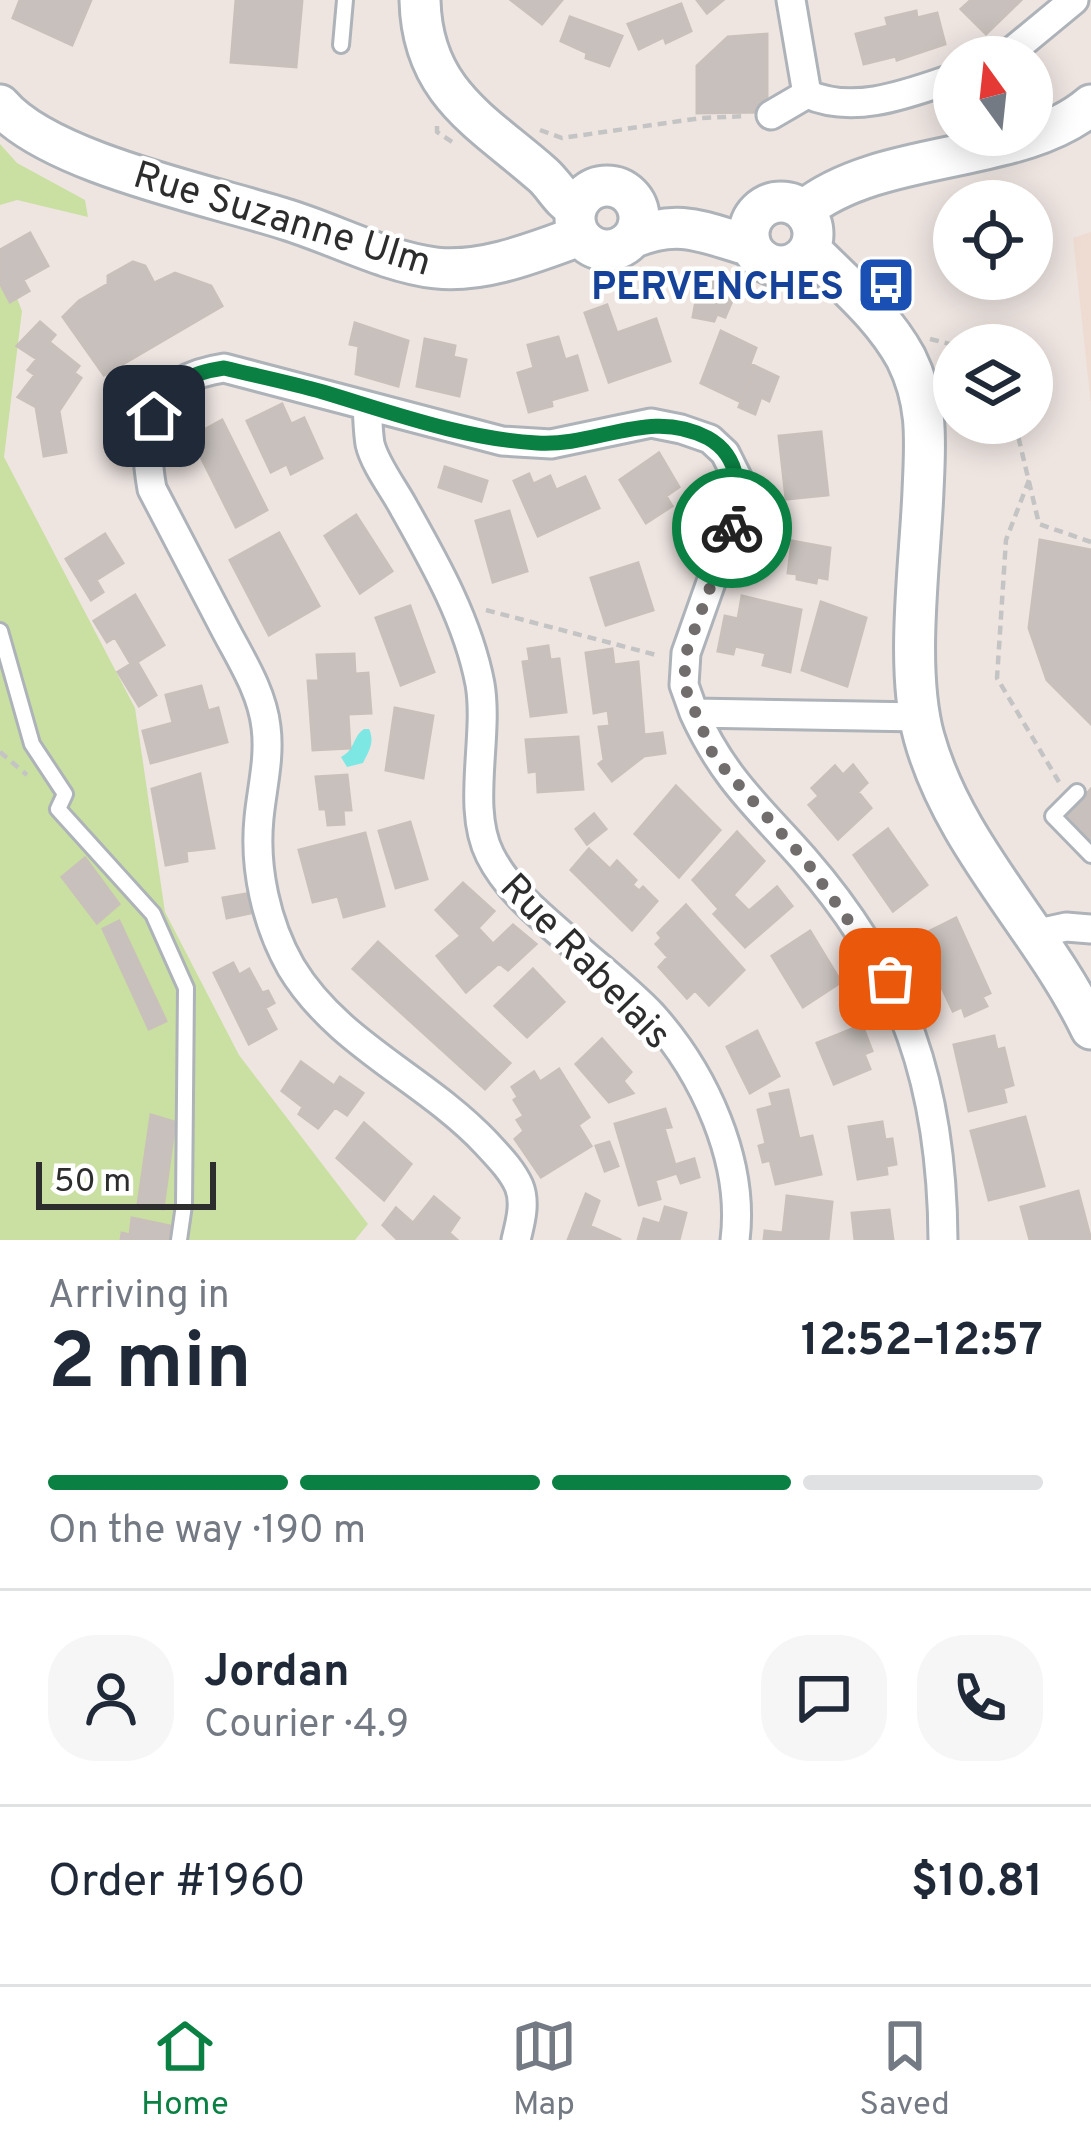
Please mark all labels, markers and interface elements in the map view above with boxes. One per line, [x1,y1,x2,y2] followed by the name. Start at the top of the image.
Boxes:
[933,36,1053,156] north arrow
[933,36,1053,444] map controls
[127,153,436,290] street label: Rue Suzanne Ulm
[933,180,1053,300] button: locate
[855,254,917,316] bus stop icon: PERVENCHES
[591,265,844,314] place label: PERVENCHES
[933,324,1053,444] button: layers
[103,365,205,467] pin
[121,383,187,449] icon: home
[672,468,792,588] courier
[699,495,765,561] icon: bike
[488,865,680,1061] street label: Rue Rabelais
[839,928,941,1030] pin
[857,946,923,1012] icon: bag
[36,1156,216,1209] scale bar
[54,1162,131,1204] text: 50 m
[48,1273,230,1322] text: Arriving in
[801,1314,1043,1371] text: 12:52–12:57
[48,1317,252,1416] text: 2 min
[48,1508,366,1557] text: On the way · 190 m
[48,1635,174,1761] button: person
[761,1635,887,1761] button: chat
[917,1635,1043,1761] button: phone
[204,1645,350,1702] text: Jordan
[204,1702,409,1751] text: Courier · 4.9
[48,1855,306,1912] text: Order #1960
[911,1855,1043,1912] text: $10.81
[141,2013,229,2127] tab: Home
[511,2013,577,2127] tab: Map
[859,2013,950,2127] tab: Saved

